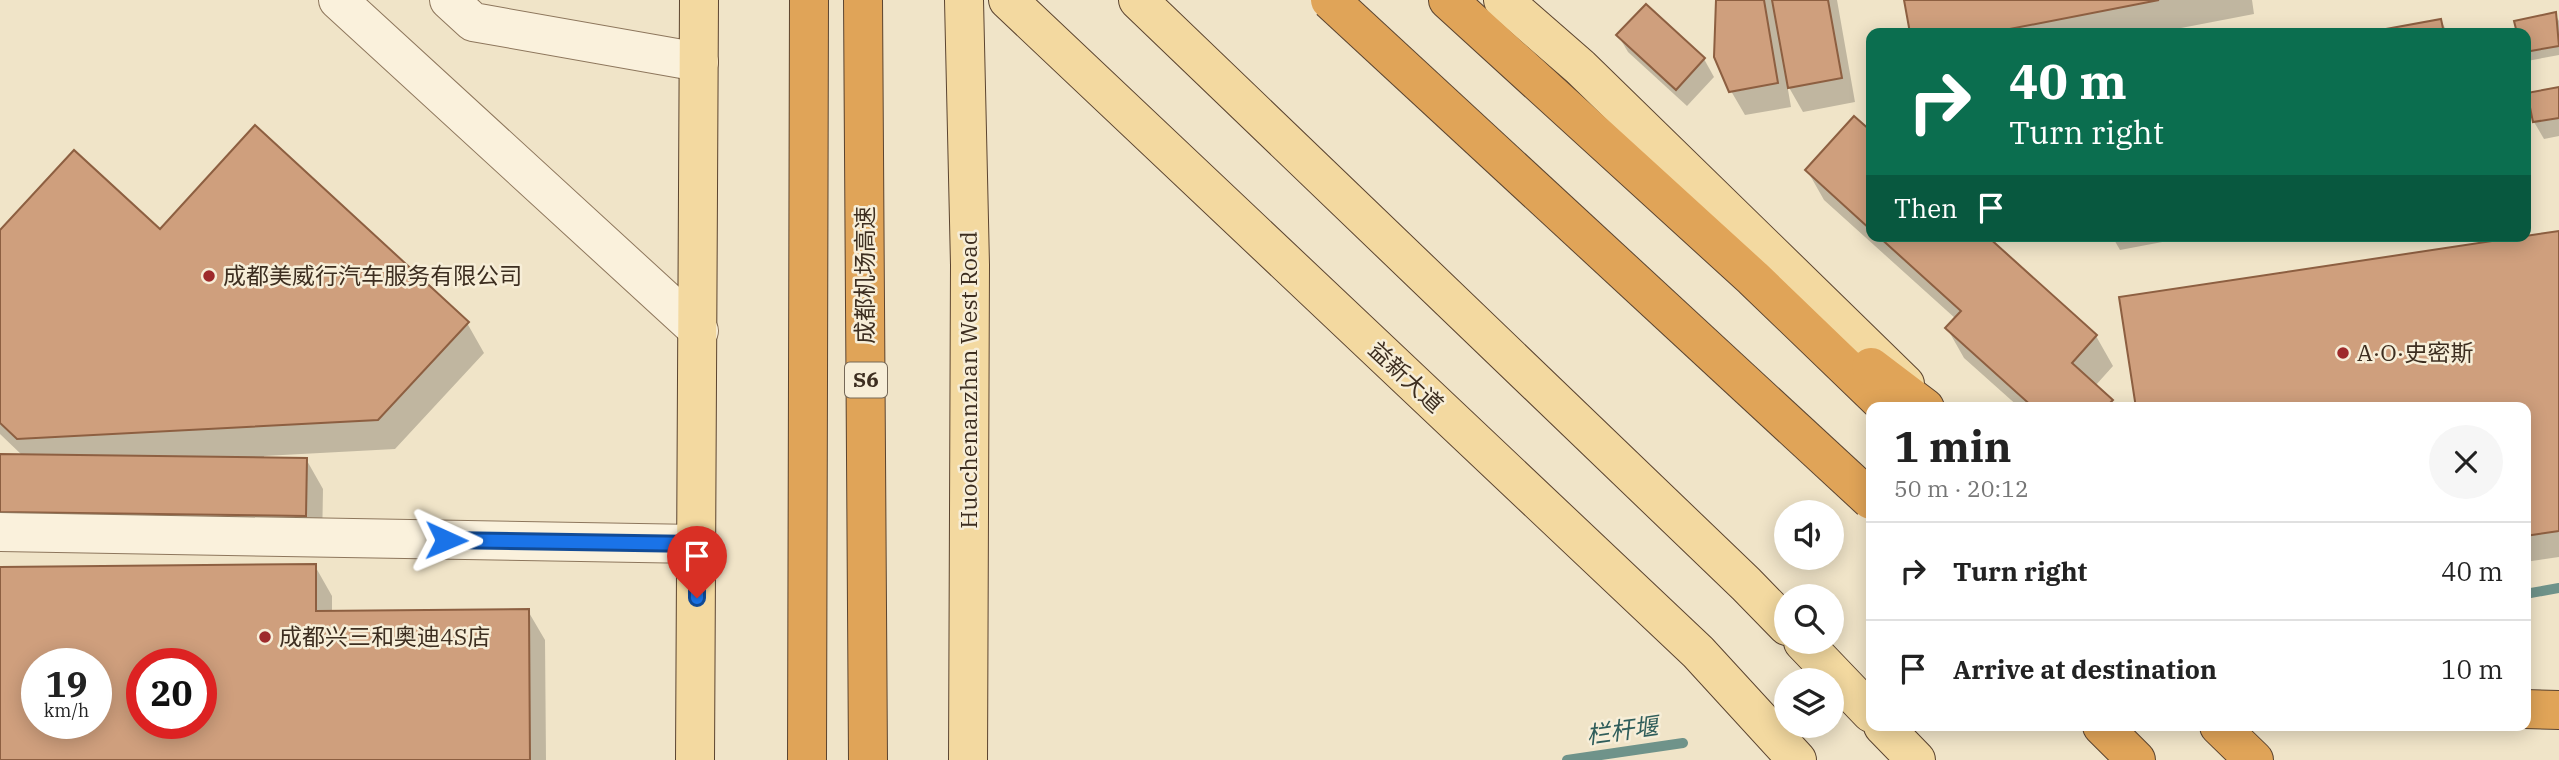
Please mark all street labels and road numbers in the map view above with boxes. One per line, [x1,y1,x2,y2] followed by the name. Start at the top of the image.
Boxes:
[849,206,879,344] street label: 成都机场高速
[953,231,983,529] street label: Huochenanzhan West Road
[1363,334,1451,419] street label: 益新大道
[845,362,887,398] road number: S6

